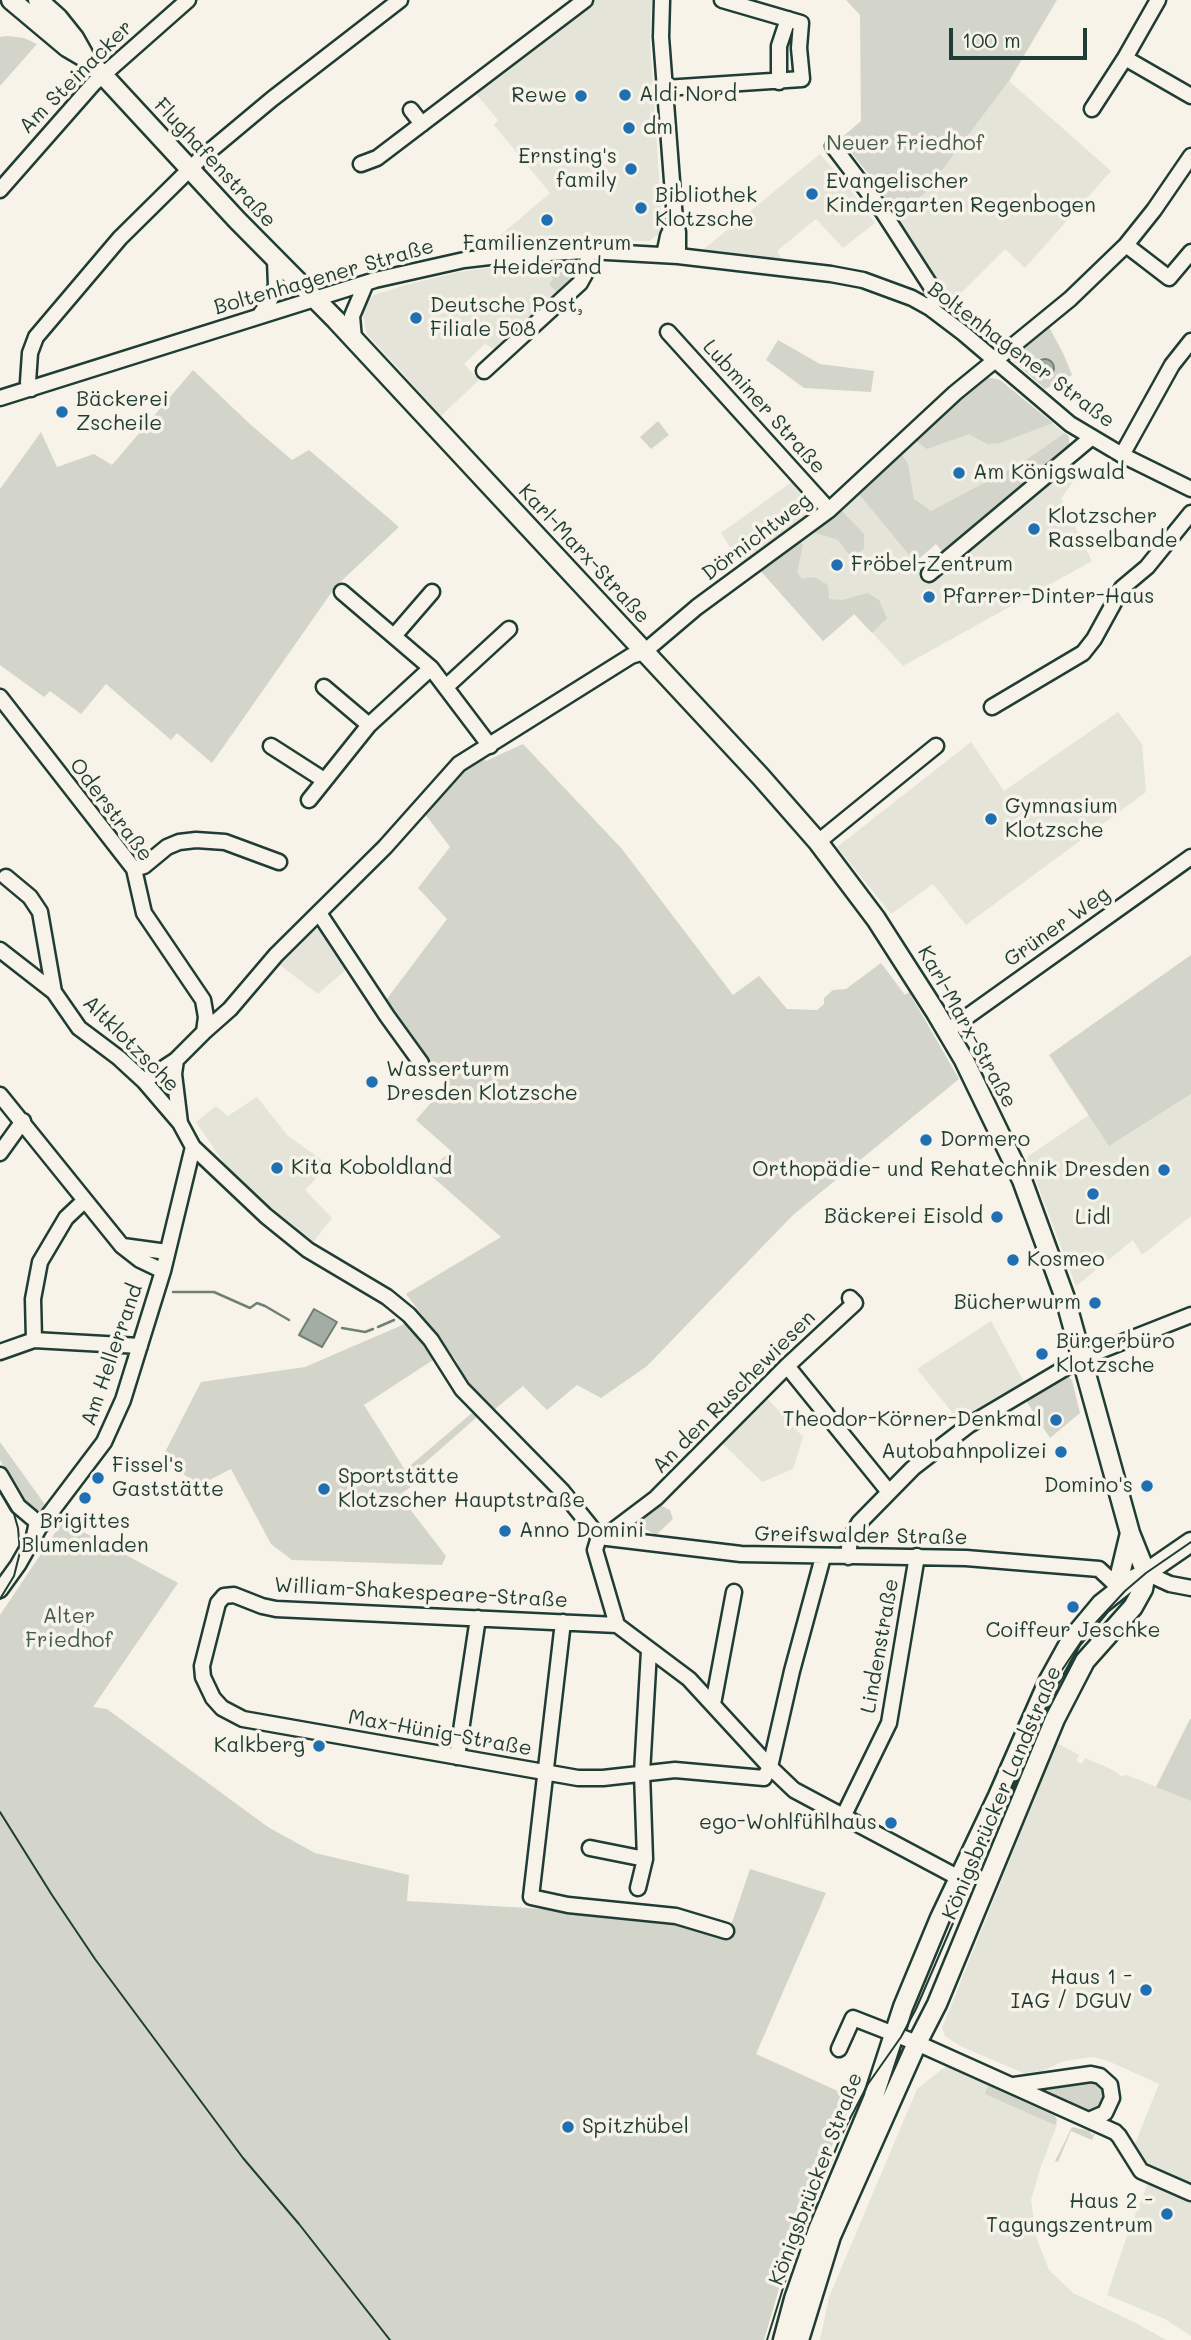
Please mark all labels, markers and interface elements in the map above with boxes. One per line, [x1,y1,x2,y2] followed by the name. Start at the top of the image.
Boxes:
[953,14,1091,58] scale bar
[14,15,138,139] street label: Am Steinacker
[962,26,1021,53] text: 100 m
[639,82,737,108] place label: Aldi Nord
[511,83,567,109] place label: Rewe
[617,87,633,103] marker: Aldi Nord
[573,88,589,104] marker: Rewe
[149,93,281,233] street label: Flughafenstraße
[643,115,673,141] place label: dm
[621,120,637,136] marker: dm
[826,131,984,157] park label: Neuer Friedhof
[518,144,617,194] place label: Ernsting's family
[623,161,639,177] marker: Ernsting's family
[826,169,1096,219] place label: Evangelischer Kindergarten Regenbogen
[655,183,757,233] place label: Bibliothek Klotzsche
[804,186,820,202] marker: Evangelischer Kindergarten Regenbogen
[633,200,649,216] marker: Bibliothek Klotzsche
[539,212,555,228] marker: Familienzentrum Heiderand
[463,231,631,281] place label: Familienzentrum Heiderand
[211,234,437,320] street label: Boltenhagener Straße
[923,276,1119,434] street label: Boltenhagener Straße
[430,293,583,343] place label: Deutsche Post, Filiale 508
[408,310,424,326] marker: Deutsche Post, Filiale 508
[697,335,831,479] street label: Lubminer Straße
[76,387,169,437] place label: Bäckerei Zscheile
[54,404,70,420] marker: Bäckerei Zscheile
[973,460,1125,486] place label: Am Königswald
[951,465,967,481] marker: Am Königswald
[513,479,655,629] street label: Karl-Marx-Straße
[697,488,817,586] street label: Dörnichtweg
[1048,504,1178,554] place label: Klotzscher Rasselbande
[1026,521,1042,537] marker: Klotzscher Rasselbande
[851,552,1013,578] place label: Fröbel-Zentrum
[829,557,845,573] marker: Fröbel-Zentrum
[943,584,1154,610] place label: Pfarrer-Dinter-Haus
[921,589,937,605] marker: Pfarrer-Dinter-Haus
[64,753,158,867] street label: Oderstraße
[1005,794,1118,844] place label: Gymnasium Klotzsche
[983,811,999,827] marker: Gymnasium Klotzsche
[999,881,1115,973] street label: Grüner Weg
[912,942,1022,1112] street label: Karl-Marx-Straße
[77,990,185,1098] street label: Altklotzsche
[386,1057,578,1107] place label: Wasserturm Dresden Klotzsche
[364,1074,380,1090] marker: Wasserturm Dresden Klotzsche
[940,1127,1030,1153] place label: Dormero
[918,1132,934,1148] marker: Dormero
[291,1155,452,1181] place label: Kita Koboldland
[752,1157,1150,1183] place label: Orthopädie- und Rehatechnik Dresden
[269,1160,285,1176] marker: Kita Koboldland
[1156,1162,1172,1178] marker: Orthopädie- und Rehatechnik Dresden
[1085,1186,1101,1202] marker: Lidl
[824,1204,983,1230] place label: Bäckerei Eisold
[1075,1205,1111,1231] place label: Lidl
[989,1209,1005,1225] marker: Bäckerei Eisold
[1027,1247,1105,1273] place label: Kosmeo
[1005,1252,1021,1268] marker: Kosmeo
[76,1281,148,1429] street label: Am Hellerrand
[954,1290,1081,1316] place label: Bücherwurm
[1087,1295,1103,1311] marker: Bücherwurm
[647,1305,821,1479] street label: An den Ruschewiesen
[1056,1329,1175,1379] place label: Bürgerbüro Klotzsche
[1034,1346,1050,1362] marker: Bürgerbüro Klotzsche
[783,1407,1042,1433] place label: Theodor-Körner-Denkmal
[1048,1412,1064,1428] marker: Theodor-Körner-Denkmal
[881,1439,1047,1465] place label: Autobahnpolizei
[1053,1444,1069,1460] marker: Autobahnpolizei
[112,1453,224,1503] place label: Fissel's Gaststätte
[338,1464,585,1514] place label: Sportstätte Klotzscher Hauptstraße
[90,1470,106,1486] marker: Fissel's Gaststätte
[1044,1473,1133,1499] place label: Domino's
[1139,1478,1155,1494] marker: Domino's
[316,1481,332,1497] marker: Sportstätte Klotzscher Hauptstraße
[77,1490,93,1506] marker: Brigittes Blumenladen
[21,1509,149,1559] place label: Brigittes Blumenladen
[519,1518,644,1544] place label: Anno Domini
[754,1522,968,1550] street label: Greifswalder Straße
[497,1523,513,1539] marker: Anno Domini
[274,1573,568,1613] street label: William-Shakespeare-Straße
[856,1577,904,1715] street label: Lindenstraße
[1065,1599,1081,1615] marker: Coiffeur Jeschke
[25,1604,113,1654] park label: Alter Friedhof
[985,1618,1161,1644] place label: Coiffeur Jeschke
[937,1662,1067,1924] street label: Königsbrücker Landstraße
[346,1704,534,1762] street label: Max-Hünig-Straße
[214,1733,305,1759] place label: Kalkberg
[311,1738,327,1754] marker: Kalkberg
[699,1810,877,1836] place label: ego-Wohlfühlhaus
[883,1815,899,1831] marker: ego-Wohlfühlhaus
[1011,1965,1132,2015] place label: Haus 1 - IAG / DGUV
[1138,1982,1154,1998] marker: Haus 1 - IAG / DGUV
[764,2069,868,2289] street label: Königsbrücker Straße
[582,2114,689,2140] place label: Spitzhübel
[560,2119,576,2135] marker: Spitzhübel
[986,2189,1153,2239] place label: Haus 2 - Tagungszentrum
[1159,2206,1175,2222] marker: Haus 2 - Tagungszentrum

